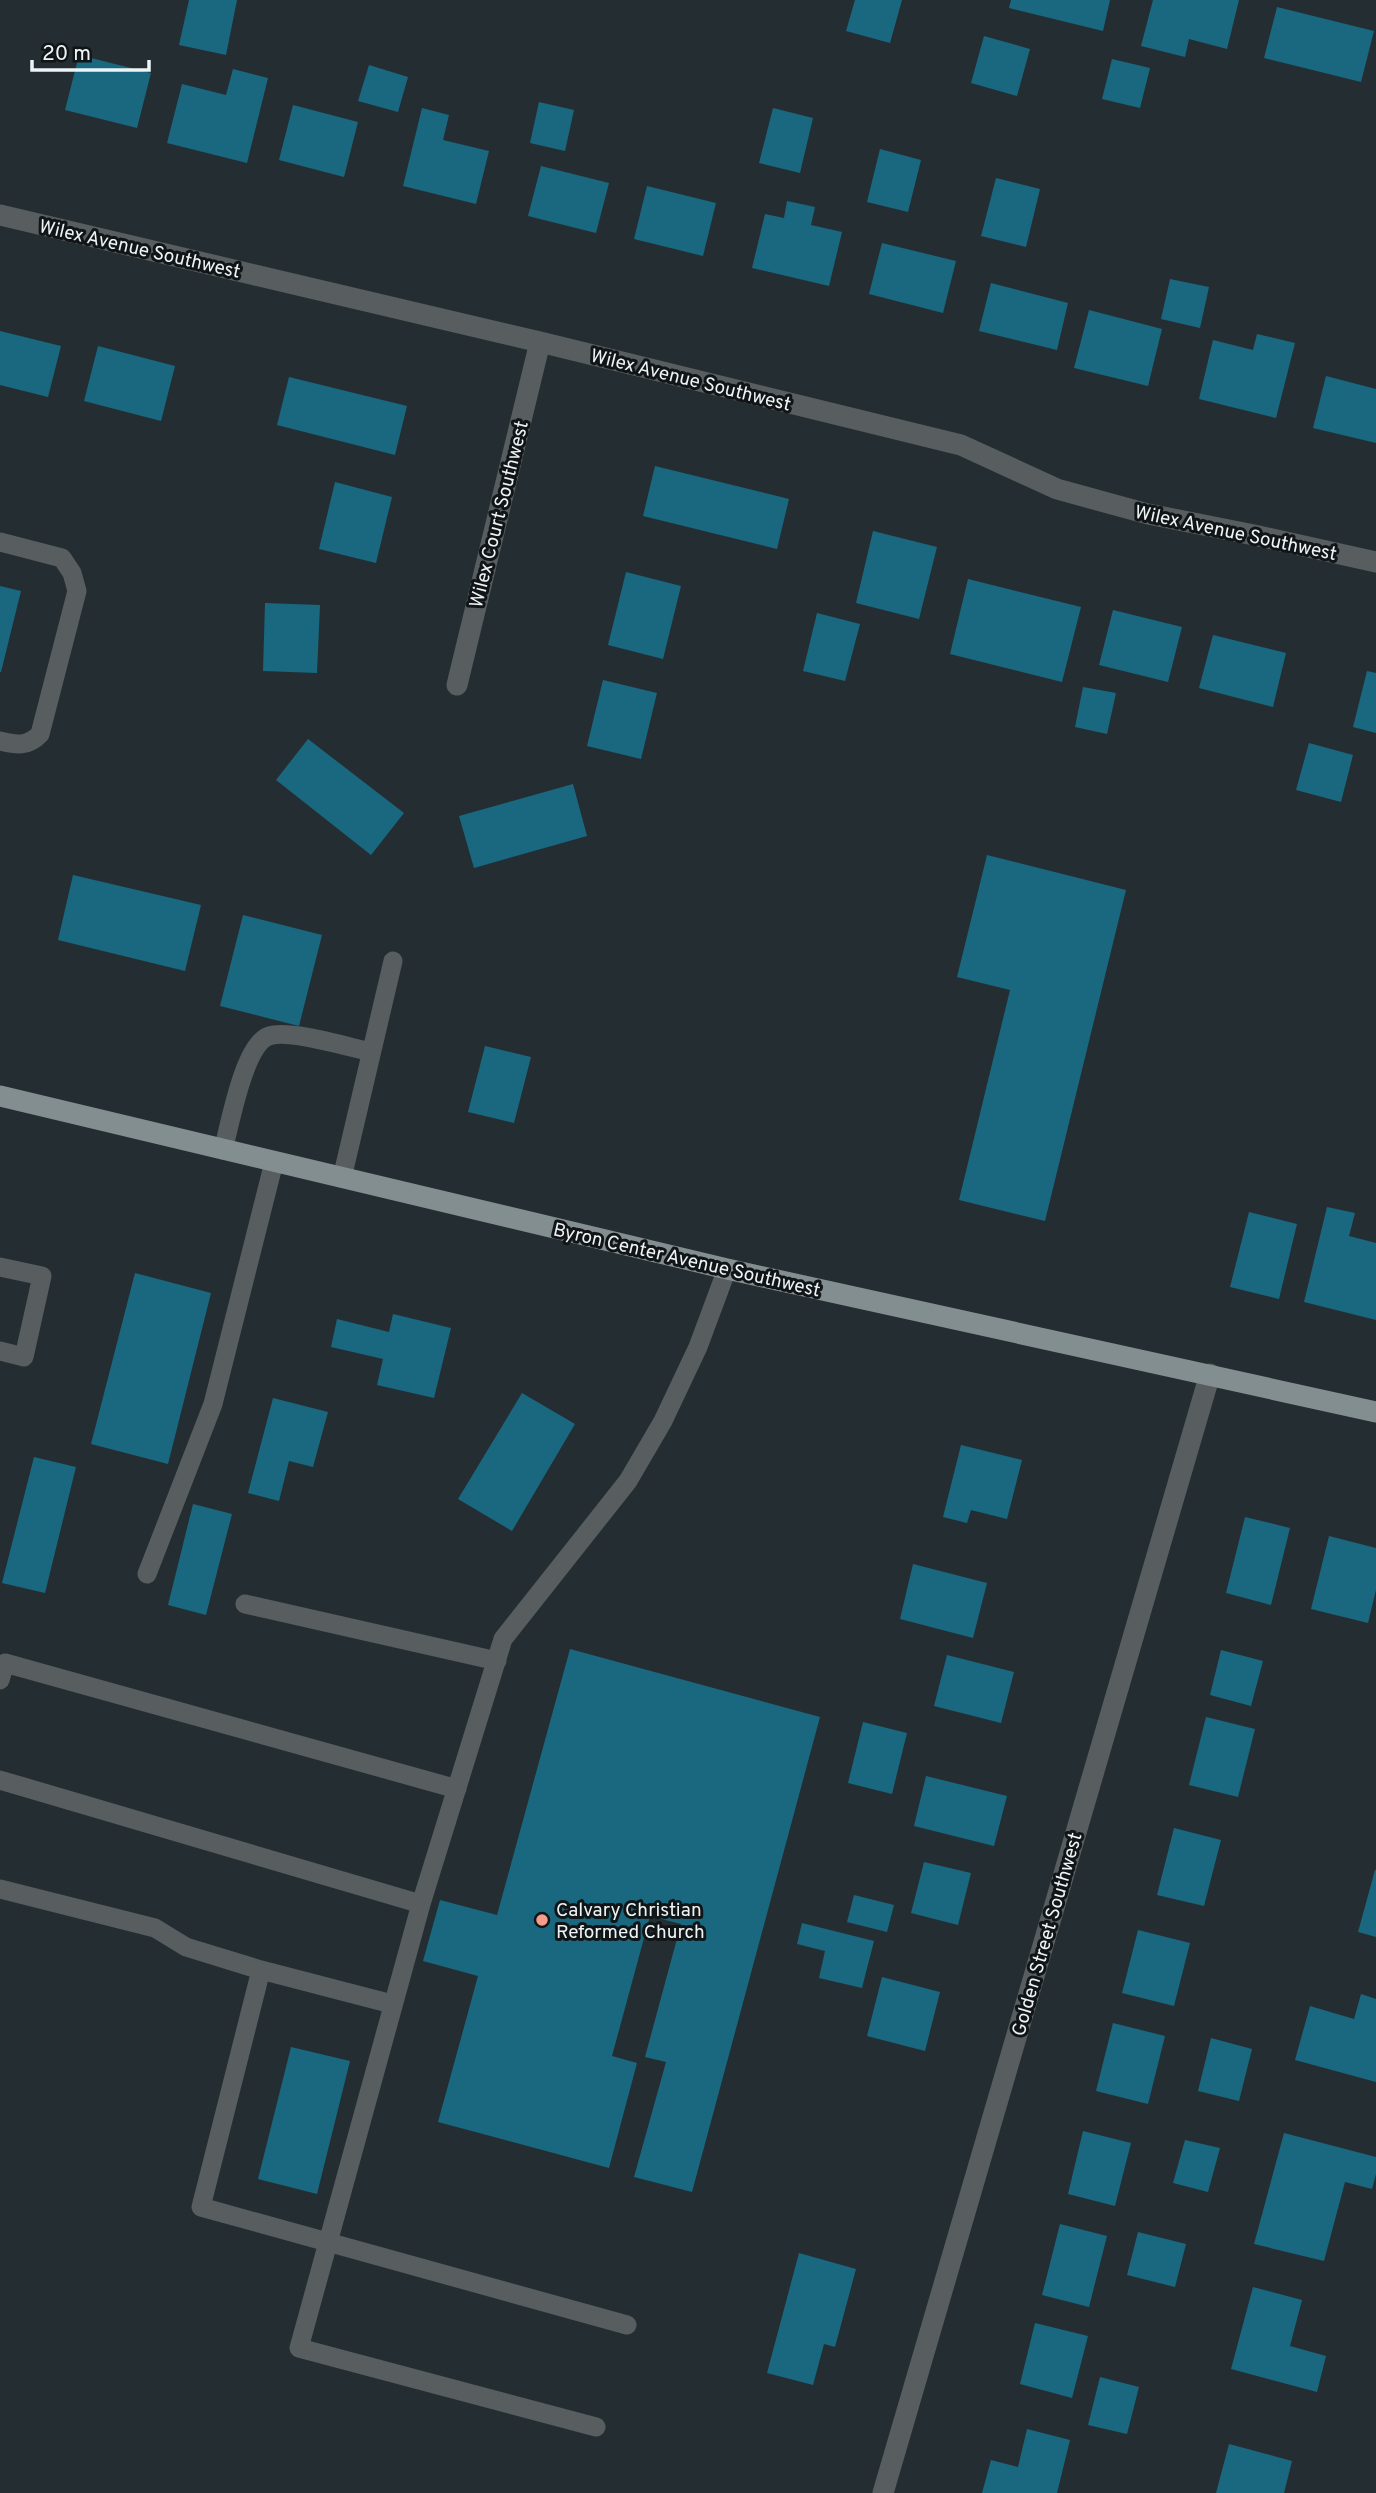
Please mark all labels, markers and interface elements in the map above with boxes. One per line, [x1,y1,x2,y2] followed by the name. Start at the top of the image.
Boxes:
[32,28,149,72] scale bar
[42,41,91,68] text: 20 m
[37,215,243,285] street label: Wilex Avenue Southwest
[588,344,793,417] street label: Wilex Avenue Southwest
[465,419,535,610] street label: Wilex Court Southwest
[1132,501,1339,567] street label: Wilex Avenue Southwest
[551,1219,822,1303] street label: Byron Center Avenue Southwest
[1007,1830,1088,2039] street label: Golden Street Southwest
[556,1899,705,1945] place label: Calvary Christian Reformed Church
[534,1912,550,1928] marker: Calvary Christian Reformed Church

